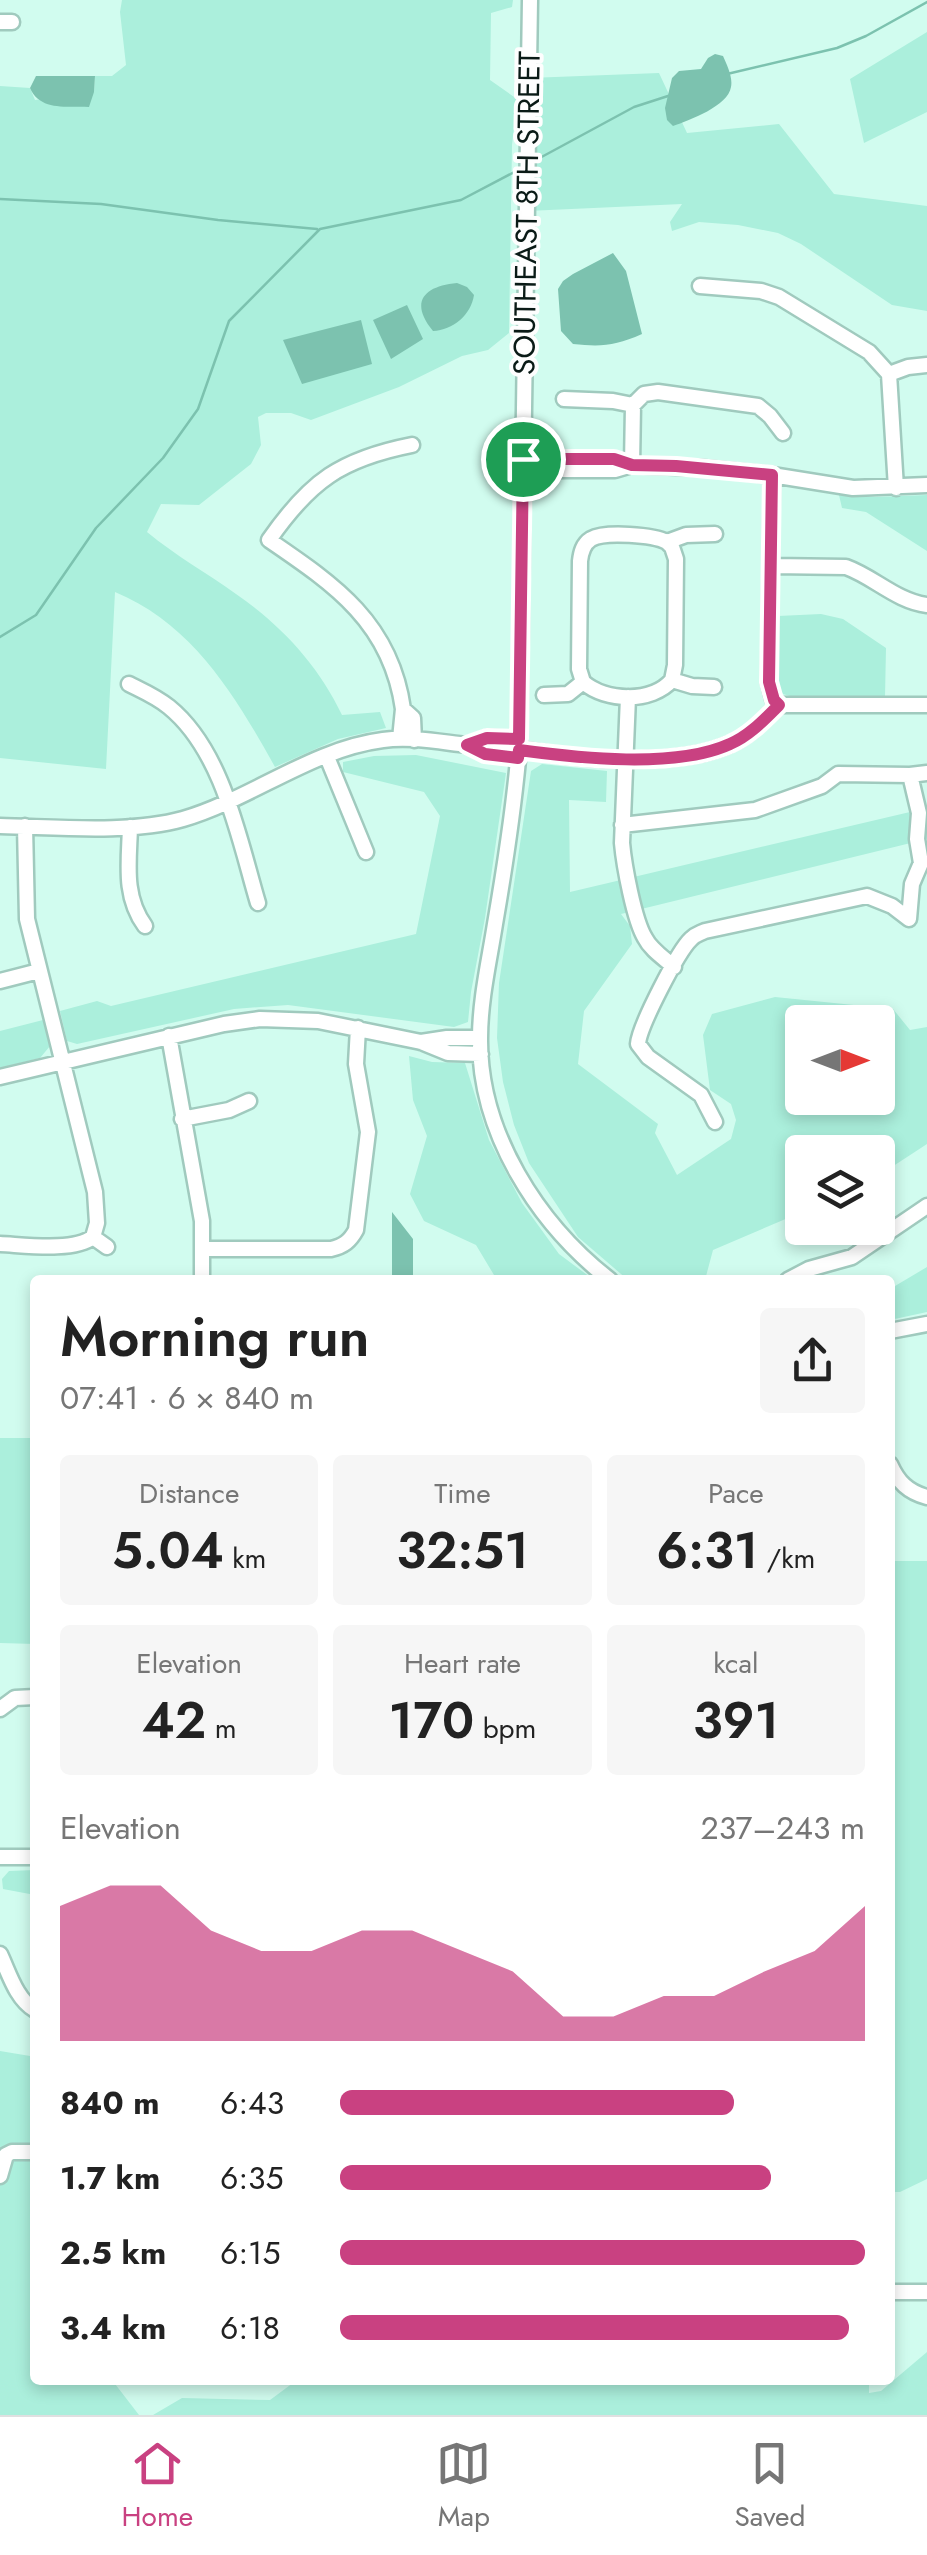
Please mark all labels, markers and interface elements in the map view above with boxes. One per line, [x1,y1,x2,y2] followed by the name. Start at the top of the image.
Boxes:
[502,51,551,375] street label: SOUTHEAST 8TH STREET
[481,417,566,502] pin
[496,432,551,487] icon: arrive
[785,1005,895,1115] north arrow
[785,1005,895,1245] map controls
[785,1135,895,1245] button: layers
[60,1297,370,1377] text: Morning run
[760,1308,865,1413] button: share
[60,1375,314,1421] text: 07:41 · 6 × 840 m
[139,1473,239,1514] text: Distance
[434,1473,491,1514] text: Time
[708,1473,764,1514] text: Pace
[112,1514,224,1587] text: 5.04
[396,1514,529,1587] text: 32:51
[656,1514,758,1587] text: 6:31
[224,1538,266,1579] text: km
[758,1538,815,1579] text: /km
[136,1643,242,1684] text: Elevation
[404,1643,521,1684] text: Heart rate
[713,1643,758,1684] text: kcal
[142,1684,206,1757] text: 42
[389,1684,474,1757] text: 170
[693,1684,779,1757] text: 391
[206,1708,237,1749] text: m
[474,1708,536,1749] text: bpm
[60,1805,181,1851] text: Elevation
[700,1805,865,1851] text: 237–243 m
[60,2080,159,2126] text: 840 m
[220,2080,284,2126] text: 6:43
[60,2155,160,2201] text: 1.7 km
[220,2155,284,2201] text: 6:35
[60,2230,166,2276] text: 2.5 km
[220,2230,280,2276] text: 6:15
[60,2305,166,2351] text: 3.4 km
[220,2305,280,2351] text: 6:18
[122,2436,193,2537] tab: Home
[436,2436,491,2537] tab: Map
[734,2436,805,2537] tab: Saved

